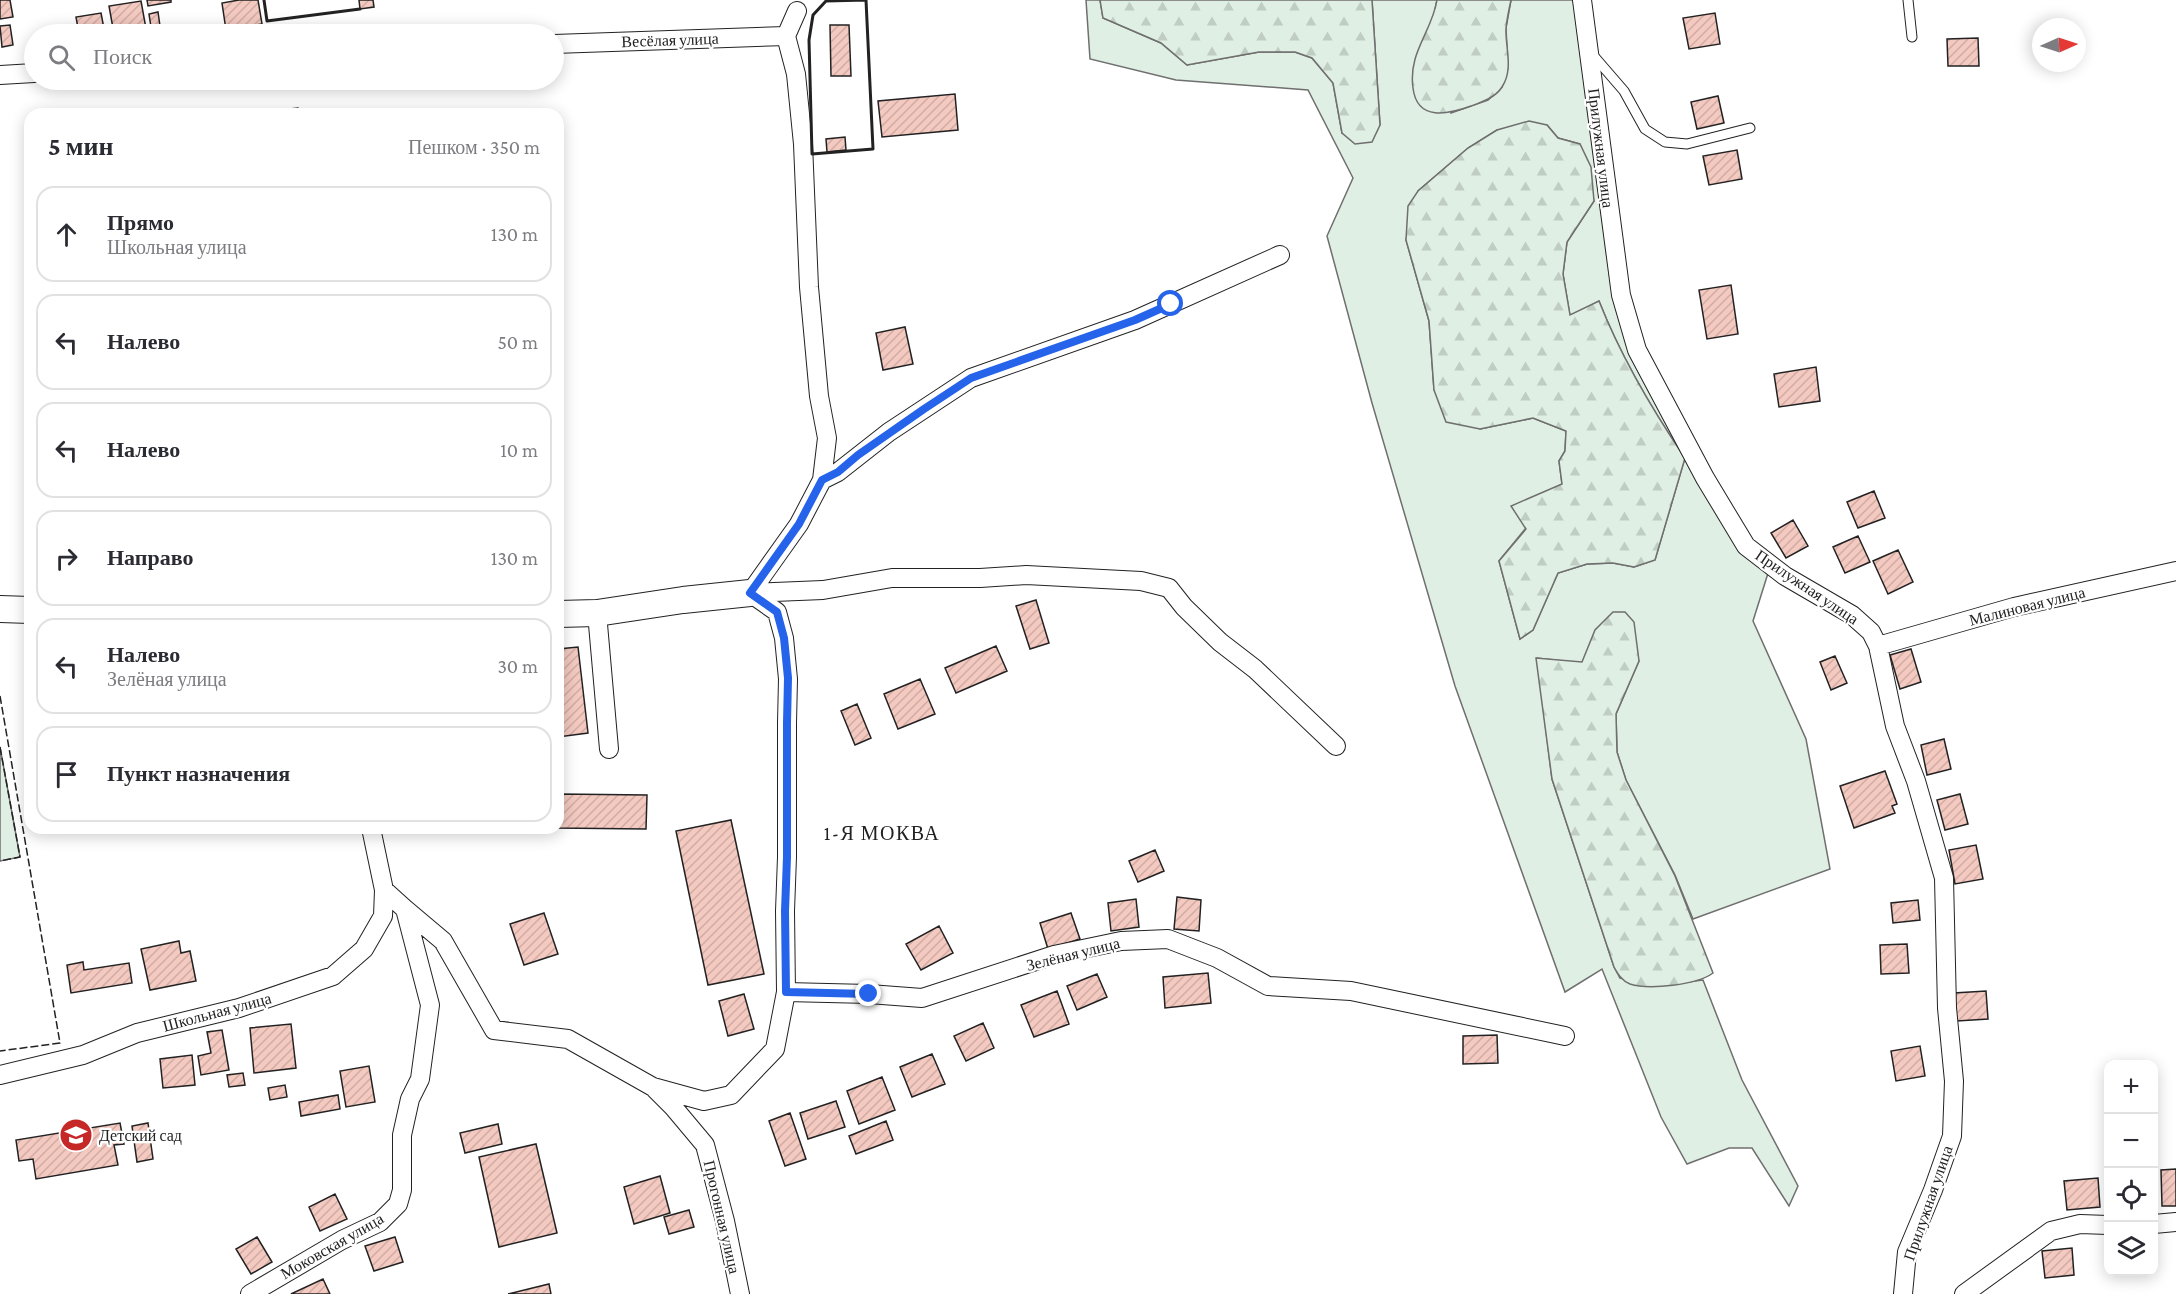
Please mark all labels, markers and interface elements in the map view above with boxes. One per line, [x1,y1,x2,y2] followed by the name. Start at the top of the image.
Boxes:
[2032,18,2086,72] north arrow
[24,24,564,90] search box
[621,30,719,51] street label: Весёлая улица
[45,41,78,74] icon: search
[93,44,152,69] text: Поиск
[1584,87,1617,209] street label: Прилужная улица
[48,132,113,161] text: 5 мин
[408,136,540,158] text: Пешком · 350 m
[107,210,174,235] text: Прямо
[50,218,83,251] icon: ahead
[491,223,538,245] text: 130 m
[107,236,247,258] text: Школьная улица
[1157,290,1183,316] route start
[50,326,83,359] icon: left
[107,329,180,354] text: Налево
[497,331,538,353] text: 50 m
[50,434,83,467] icon: left
[107,437,180,462] text: Налево
[500,439,538,461] text: 10 m
[50,542,83,575] icon: right
[107,545,193,570] text: Направо
[1752,546,1862,629] street label: Прилужная улица
[491,547,538,569] text: 130 m
[1967,583,2087,630] street label: Малиновая улица
[107,642,180,667] text: Налево
[50,650,83,683] icon: left
[497,655,538,677] text: 30 m
[107,668,227,690] text: Зелёная улица
[50,758,83,791] icon: arrive
[107,761,290,786] text: Пункт назначения
[824,822,940,844] district label: 1-Я МОКВА
[1024,934,1122,975] street label: Зелёная улица
[855,980,881,1006] route end
[161,989,273,1036] street label: Школьная улица
[2104,1060,2158,1276] map controls
[2104,1060,2158,1114] button: +
[2104,1114,2158,1168] button: −
[58,1117,94,1153] school or university icon: Детский сад
[99,1127,182,1145] place label: Детский сад
[1900,1143,1957,1263] street label: Прилужная улица
[700,1159,743,1276] street label: Прогонная улица
[2104,1168,2158,1222] button: locate
[278,1210,387,1283] street label: Моковская улица
[2104,1222,2158,1276] button: layers

